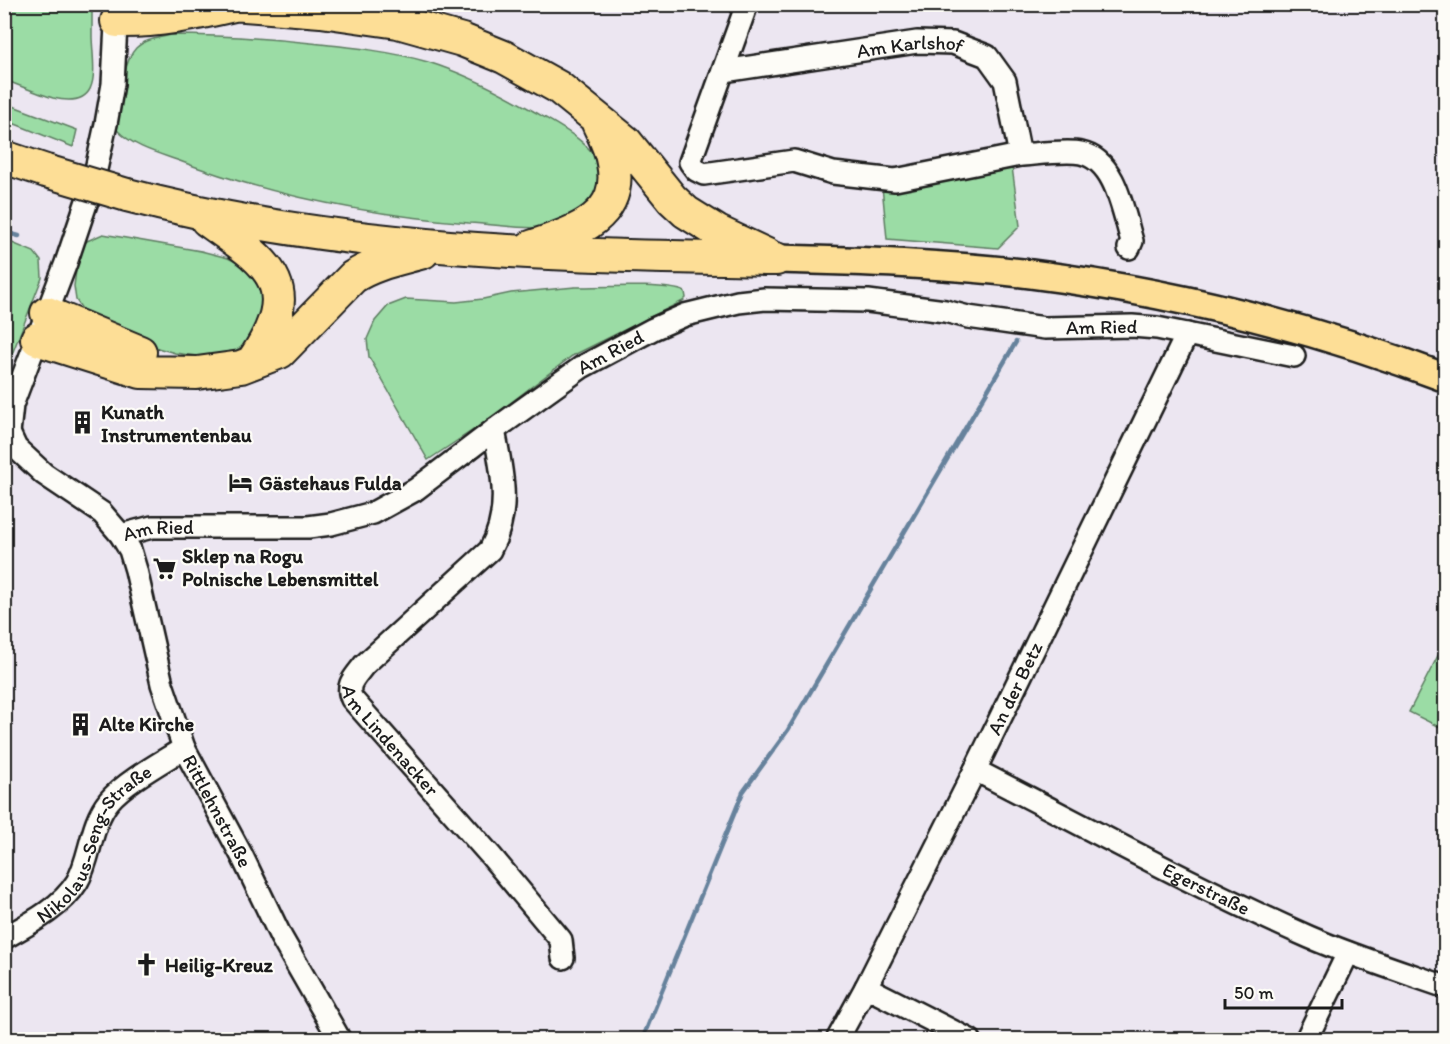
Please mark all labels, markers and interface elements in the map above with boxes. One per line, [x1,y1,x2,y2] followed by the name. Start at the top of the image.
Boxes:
[855,30,968,63] street label: Am Karlshof
[1066,314,1139,340] street label: Am Ried
[573,324,648,379] street label: Am Ried
[101,400,252,447] place label: Kunath Instrumentenbau
[70,410,96,436] building icon: Kunath Instrumentenbau
[228,470,254,496] hotel icon: Gästehaus Fulda
[259,471,402,495] place label: Gästehaus Fulda
[120,515,194,546] street label: Am Ried
[182,544,379,591] place label: Sklep na Rogu Polnische Lebensmittel
[151,555,177,581] supermarket icon: Sklep na Rogu Polnische Lebensmittel
[982,638,1047,739] street label: An der Betz
[337,684,444,801] street label: Am Lindenacker
[68,711,94,737] building icon: Alte Kirche
[98,712,194,736] place label: Alte Kirche
[178,750,258,871] street label: Rittlehnstraße
[32,759,156,928] street label: Nikolaus-Seng-Straße
[1159,857,1254,920] street label: Egerstraße
[134,952,160,978] church icon: Heilig-Kreuz
[165,953,274,978] place label: Heilig-Kreuz
[1225,972,1342,1010] scale bar
[1234,982,1274,1004] text: 50 m

